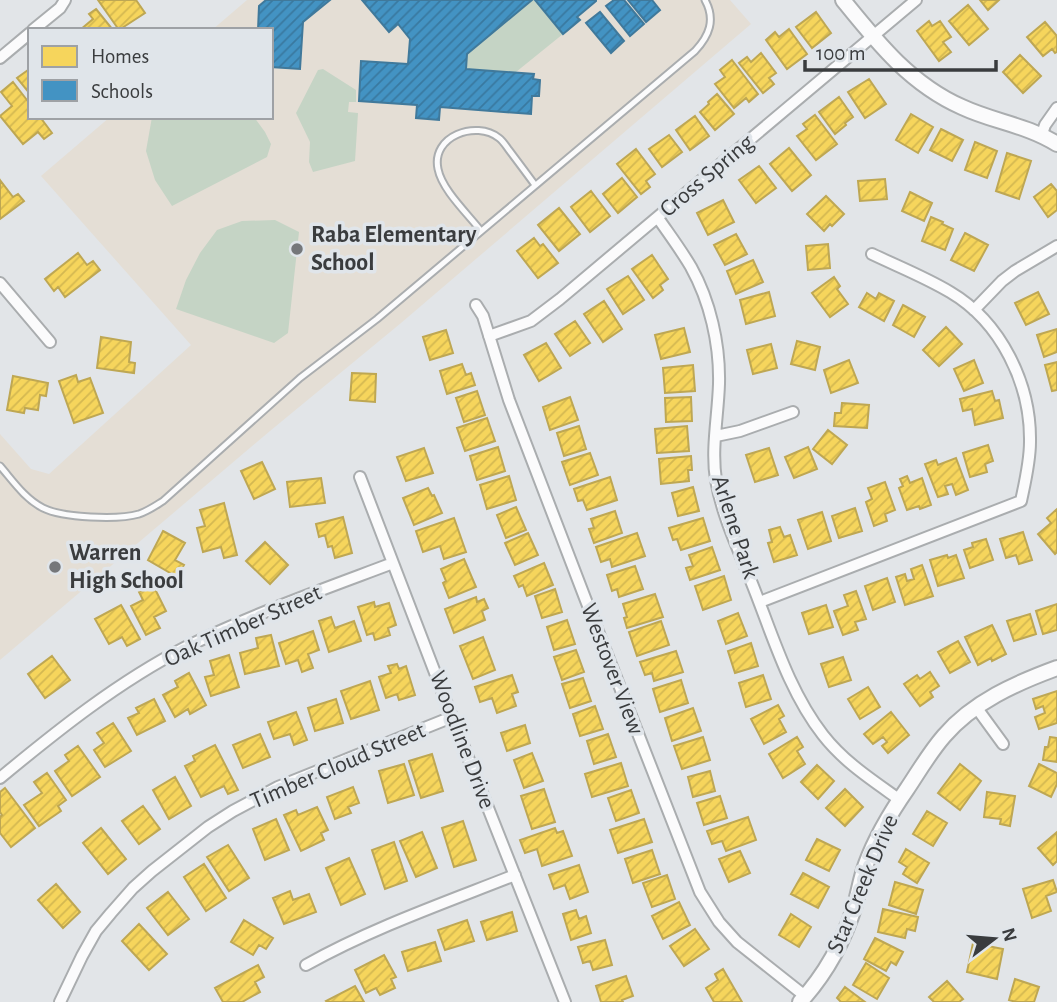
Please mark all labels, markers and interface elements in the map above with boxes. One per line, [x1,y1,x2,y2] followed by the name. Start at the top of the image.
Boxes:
[28,28,273,119] legend
[805,28,996,72] scale bar
[816,43,866,64] text: 100 m
[91,46,149,67] text: Homes
[91,81,153,102] text: Schools
[656,130,759,222] street label: Cross Spring
[311,223,477,275] place label: Raba Elementary School
[289,241,305,257] marker: Raba Elementary School
[707,472,763,582] street label: Arlene Park
[69,541,184,593] place label: Warren High School
[47,559,63,575] marker: Warren High School
[161,580,326,671] street label: Oak Timber Street
[576,600,648,738] street label: Westover View
[425,668,499,812] street label: Woodline Drive
[247,718,429,814] street label: Timber Cloud Street
[823,811,903,957] street label: Star Creek Drive
[959,904,1029,974] north arrow
[998,926,1020,944] text: N

